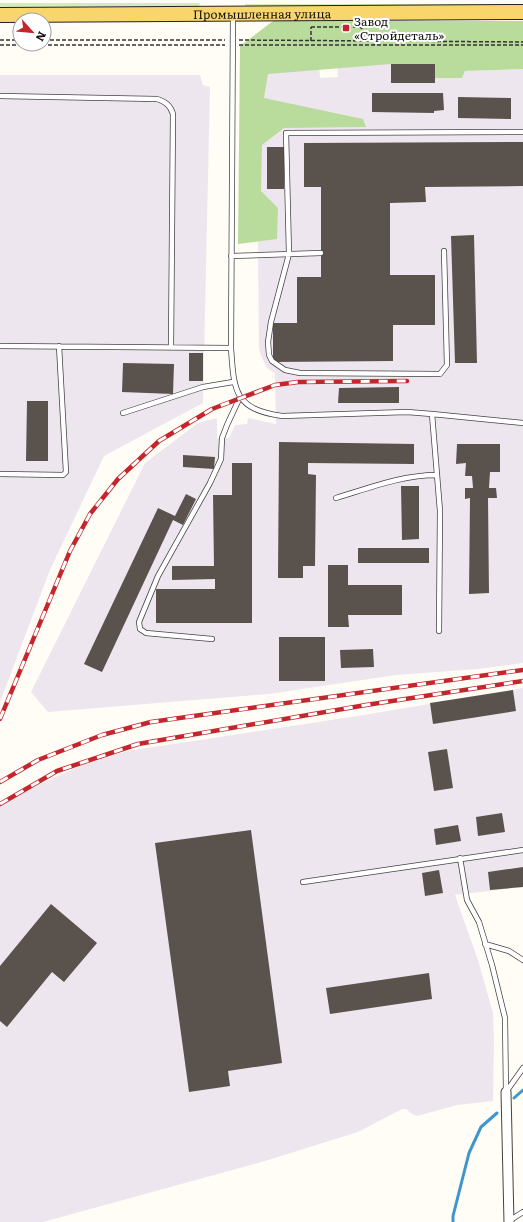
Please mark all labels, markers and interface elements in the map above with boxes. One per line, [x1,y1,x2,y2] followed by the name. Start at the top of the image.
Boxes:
[193,4,332,23] street label: Промышленная улица
[12,12,52,52] north arrow
[354,12,445,44] place label: Завод «Стройдеталь»
[341,23,351,33] marker: Завод «Стройдеталь»
[33,29,51,45] text: N

